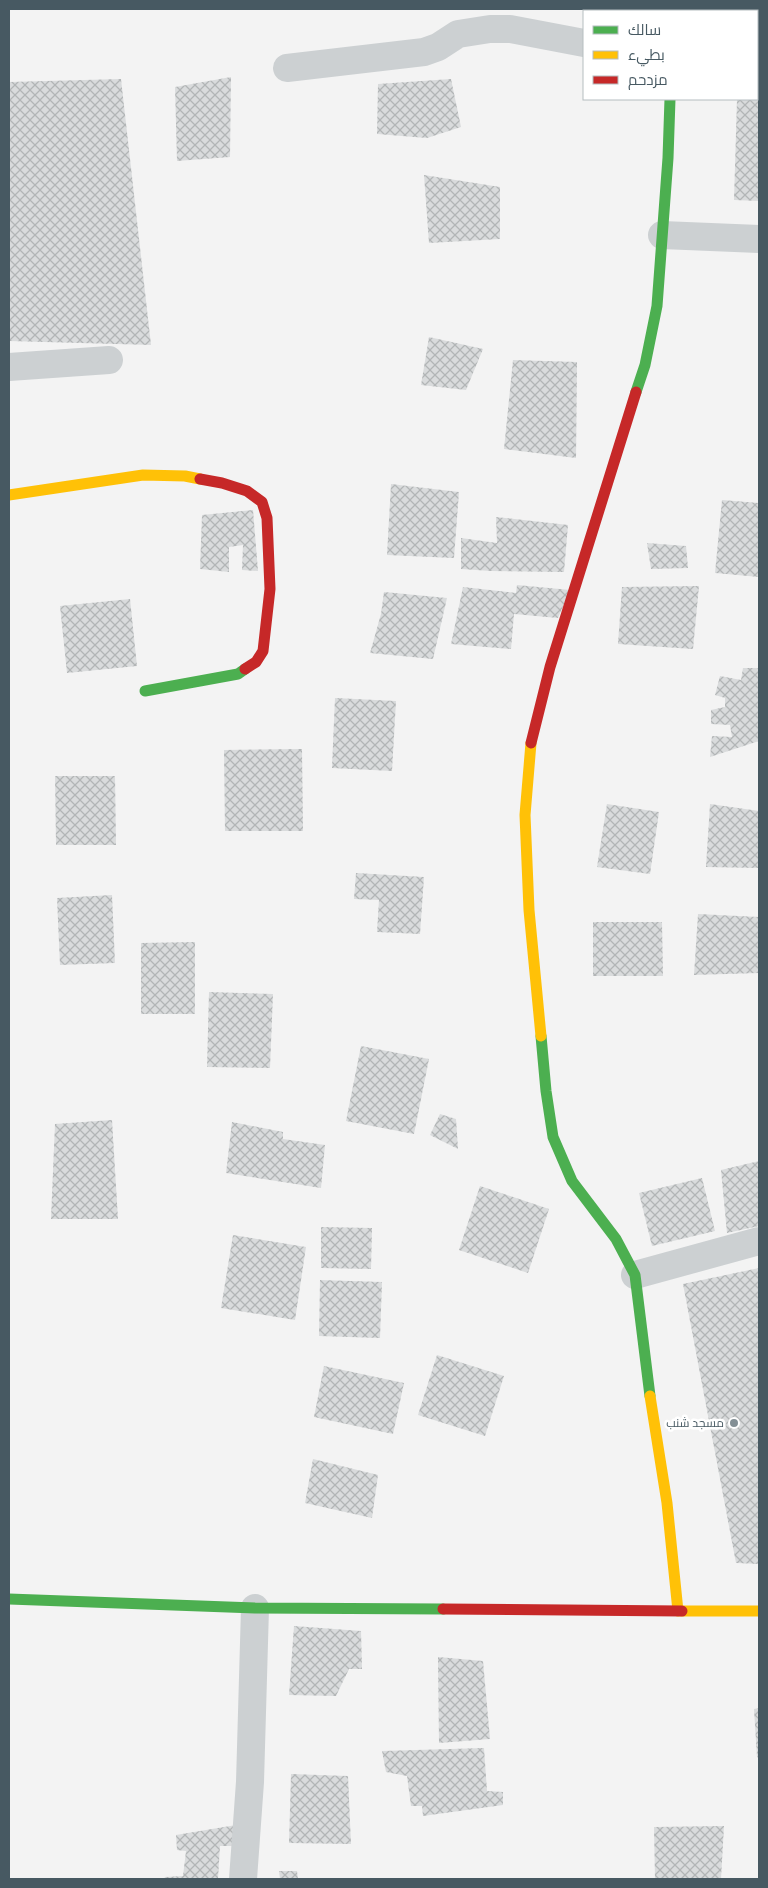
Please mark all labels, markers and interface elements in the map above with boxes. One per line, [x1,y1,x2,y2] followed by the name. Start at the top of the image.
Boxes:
[583,10,758,100] legend
[628,20,661,39] text: سالك
[628,45,665,67] text: بطيء
[628,70,668,90] text: مزدحم
[666,1415,724,1430] place label: مسجد شنب
[728,1417,740,1429] marker: مسجد شنب

